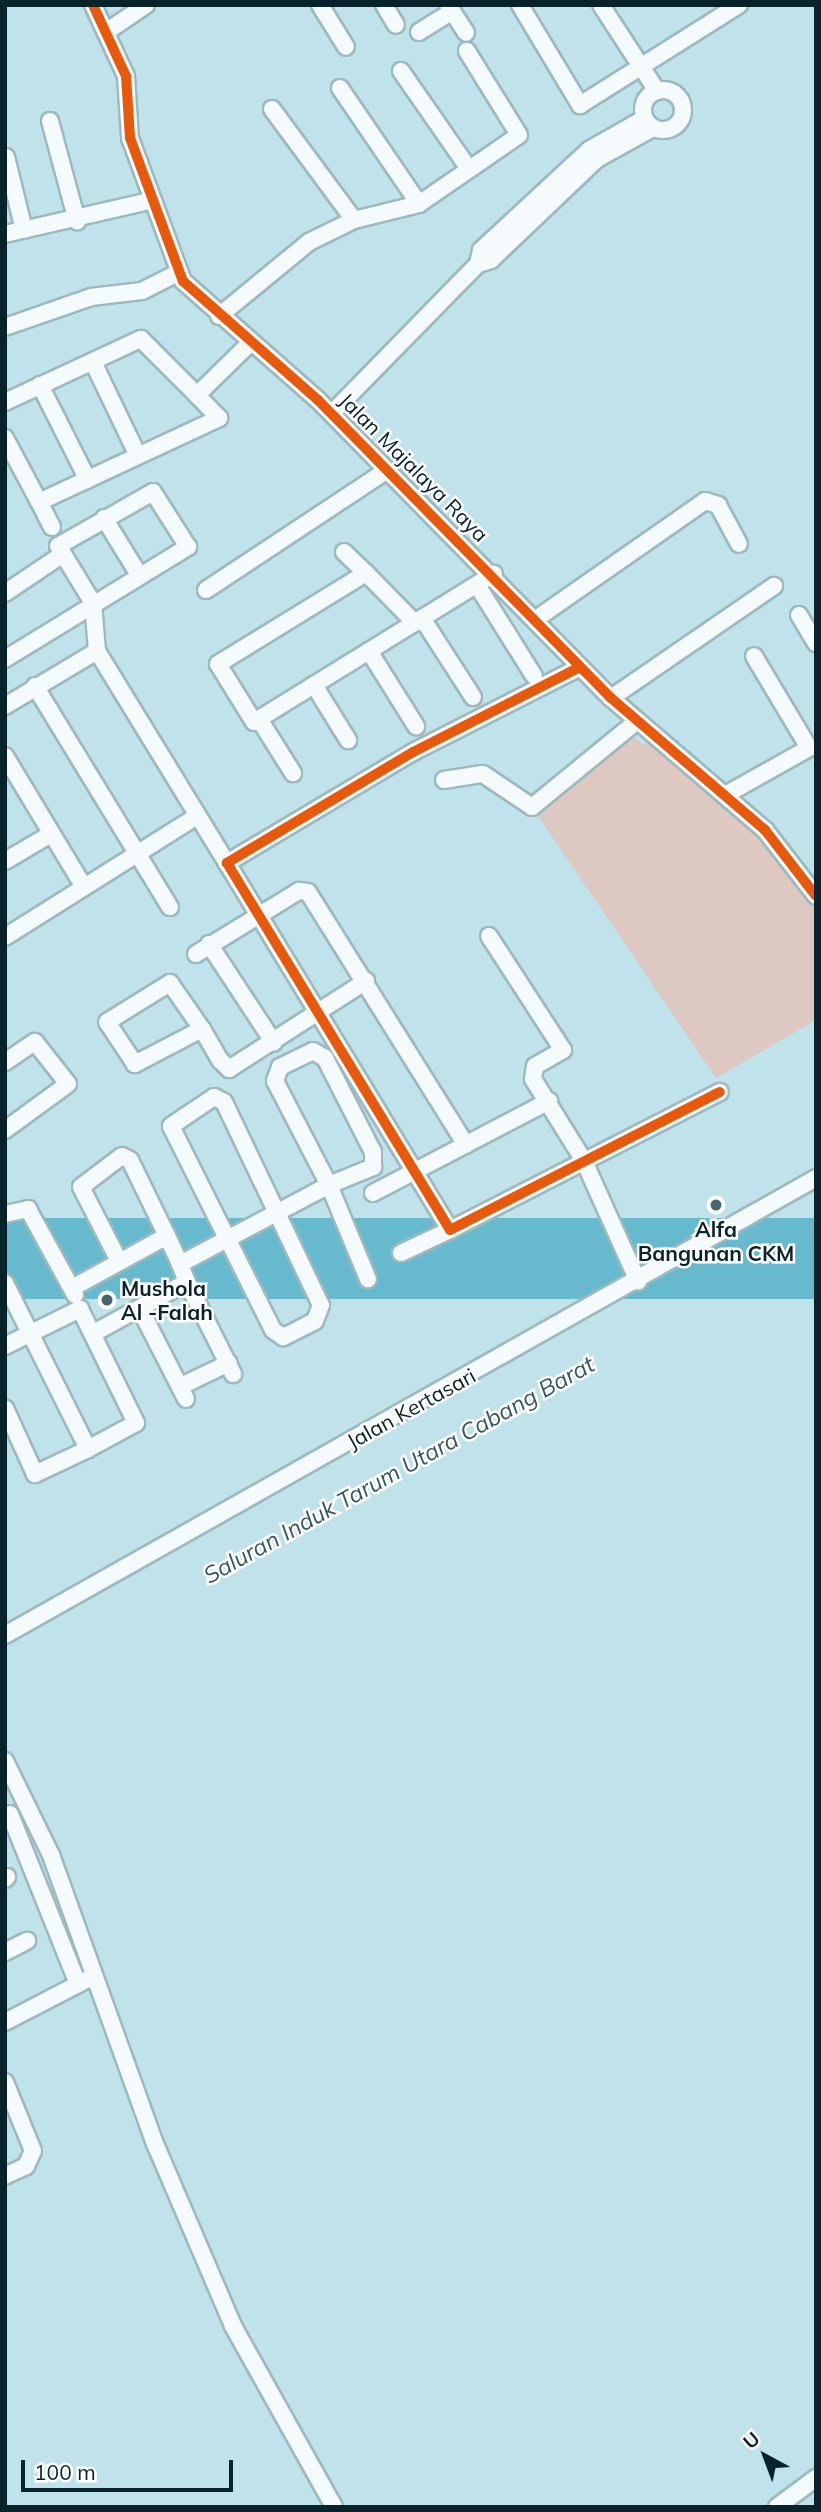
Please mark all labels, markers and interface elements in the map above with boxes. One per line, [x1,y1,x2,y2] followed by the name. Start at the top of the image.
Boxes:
[334,387,494,547] street label: Jalan Majalaya Raya
[708,1197,724,1213] marker: Alfa Bangunan CKM
[638,1216,794,1266] place label: Alfa Bangunan CKM
[121,1275,213,1325] place label: Mushola Al -Falah
[99,1292,115,1308] marker: Mushola Al -Falah
[199,1351,599,1589] water label: Saluran Induk Tarum Utara Cabang Barat
[342,1362,480,1454] street label: Jalan Kertasari
[730,2421,800,2491] north arrow
[738,2426,764,2454] text: U
[24,2446,236,2490] scale bar
[34,2459,96,2485] text: 100 m

